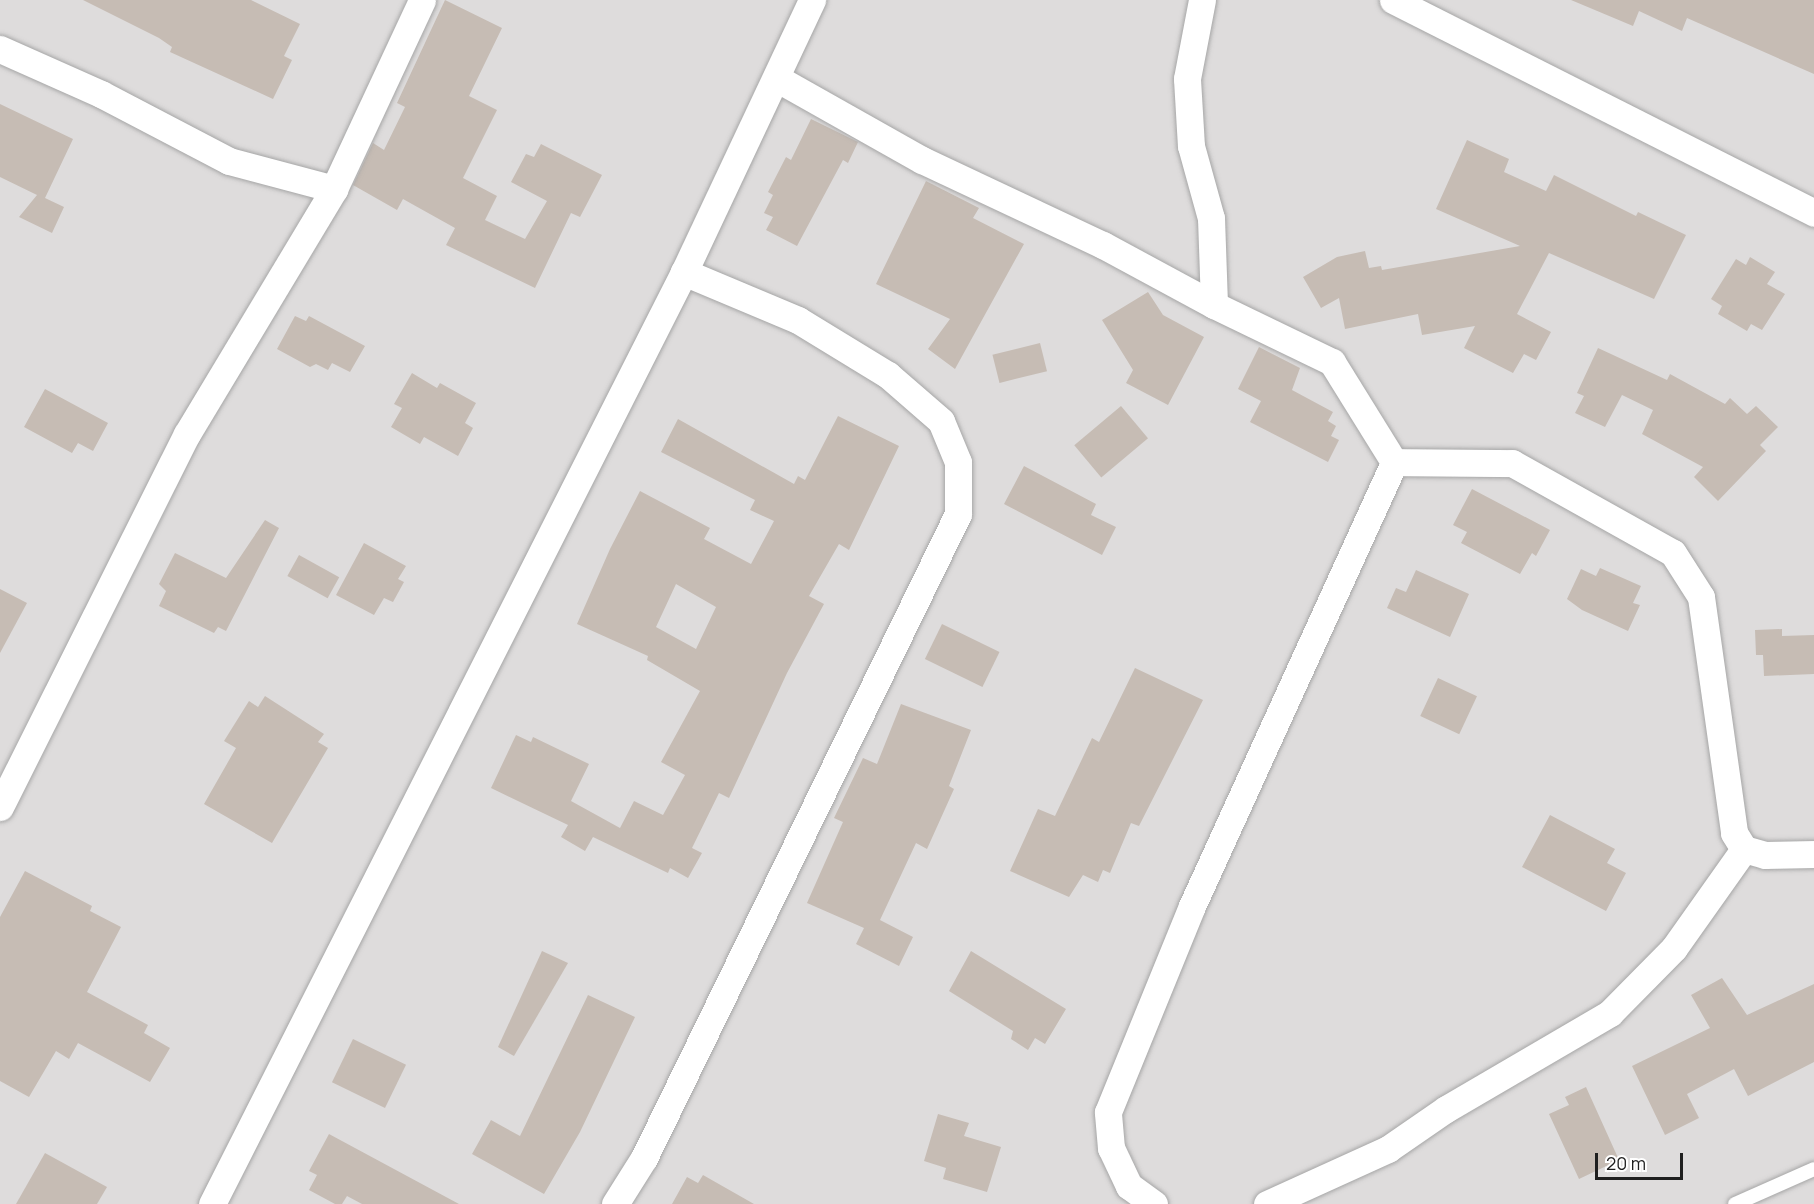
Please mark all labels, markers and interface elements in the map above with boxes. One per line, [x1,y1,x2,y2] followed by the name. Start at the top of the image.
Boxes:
[1598,1141,1686,1179] scale bar
[1606,1151,1646,1175] text: 20 m

